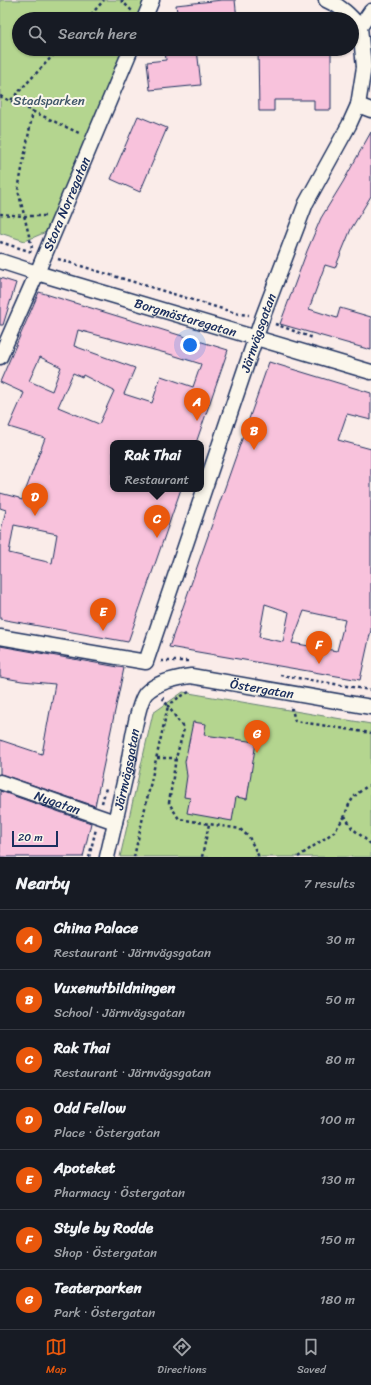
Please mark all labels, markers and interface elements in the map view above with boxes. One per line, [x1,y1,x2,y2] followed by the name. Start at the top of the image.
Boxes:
[12,12,359,56] search box
[58,21,137,47] text: Search here
[26,23,48,45] icon: search
[13,89,85,112] park label: Stadsparken
[36,153,96,254] street label: Stora Norregatan
[233,290,282,376] street label: Järnvägsgatan
[132,291,240,343] street label: Borgmästaregatan
[180,335,200,355] your location
[184,388,210,421] pin: A
[241,417,267,450] pin: B
[110,440,204,492] popup
[125,442,181,468] text: Rak Thai
[125,468,189,491] text: Restaurant
[22,483,48,516] pin: D
[144,505,170,538] pin: C
[90,598,116,631] pin: E
[306,631,332,664] pin: F
[228,671,296,705] street label: Östergatan
[244,720,270,753] pin: G
[106,726,146,813] street label: Järnvägsgatan
[31,783,84,821] street label: Nygatan
[18,828,43,847] text: 20 m
[12,829,58,848] scale bar
[16,868,70,898] text: Nearby
[304,872,355,895] text: 7 results
[54,915,138,941] text: China Palace
[25,928,33,951] text: A
[326,928,355,951] text: 30 m
[54,941,211,964] text: Restaurant · Järnvägsgatan
[54,975,175,1001] text: Vuxenutbildningen
[25,988,33,1011] text: B
[325,988,355,1011] text: 50 m
[54,1001,185,1024] text: School · Järnvägsgatan
[54,1035,110,1061] text: Rak Thai
[25,1048,33,1071] text: C
[326,1048,355,1071] text: 80 m
[54,1061,211,1084] text: Restaurant · Järnvägsgatan
[54,1095,126,1121] text: Odd Fellow
[25,1108,33,1131] text: D
[320,1108,355,1131] text: 100 m
[54,1121,160,1144] text: Place · Östergatan
[54,1155,115,1181] text: Apoteket
[25,1168,33,1191] text: E
[321,1168,355,1191] text: 130 m
[54,1181,185,1204] text: Pharmacy · Östergatan
[54,1215,153,1241] text: Style by Rodde
[25,1228,33,1251] text: F
[320,1228,355,1251] text: 150 m
[54,1241,157,1264] text: Shop · Östergatan
[54,1275,142,1301] text: Teaterparken
[25,1288,33,1311] text: G
[320,1288,355,1311] text: 180 m
[54,1301,155,1324] text: Park · Östergatan
[45,1336,67,1379] tab: Map
[157,1336,207,1379] tab: Directions
[297,1336,326,1379] tab: Saved

